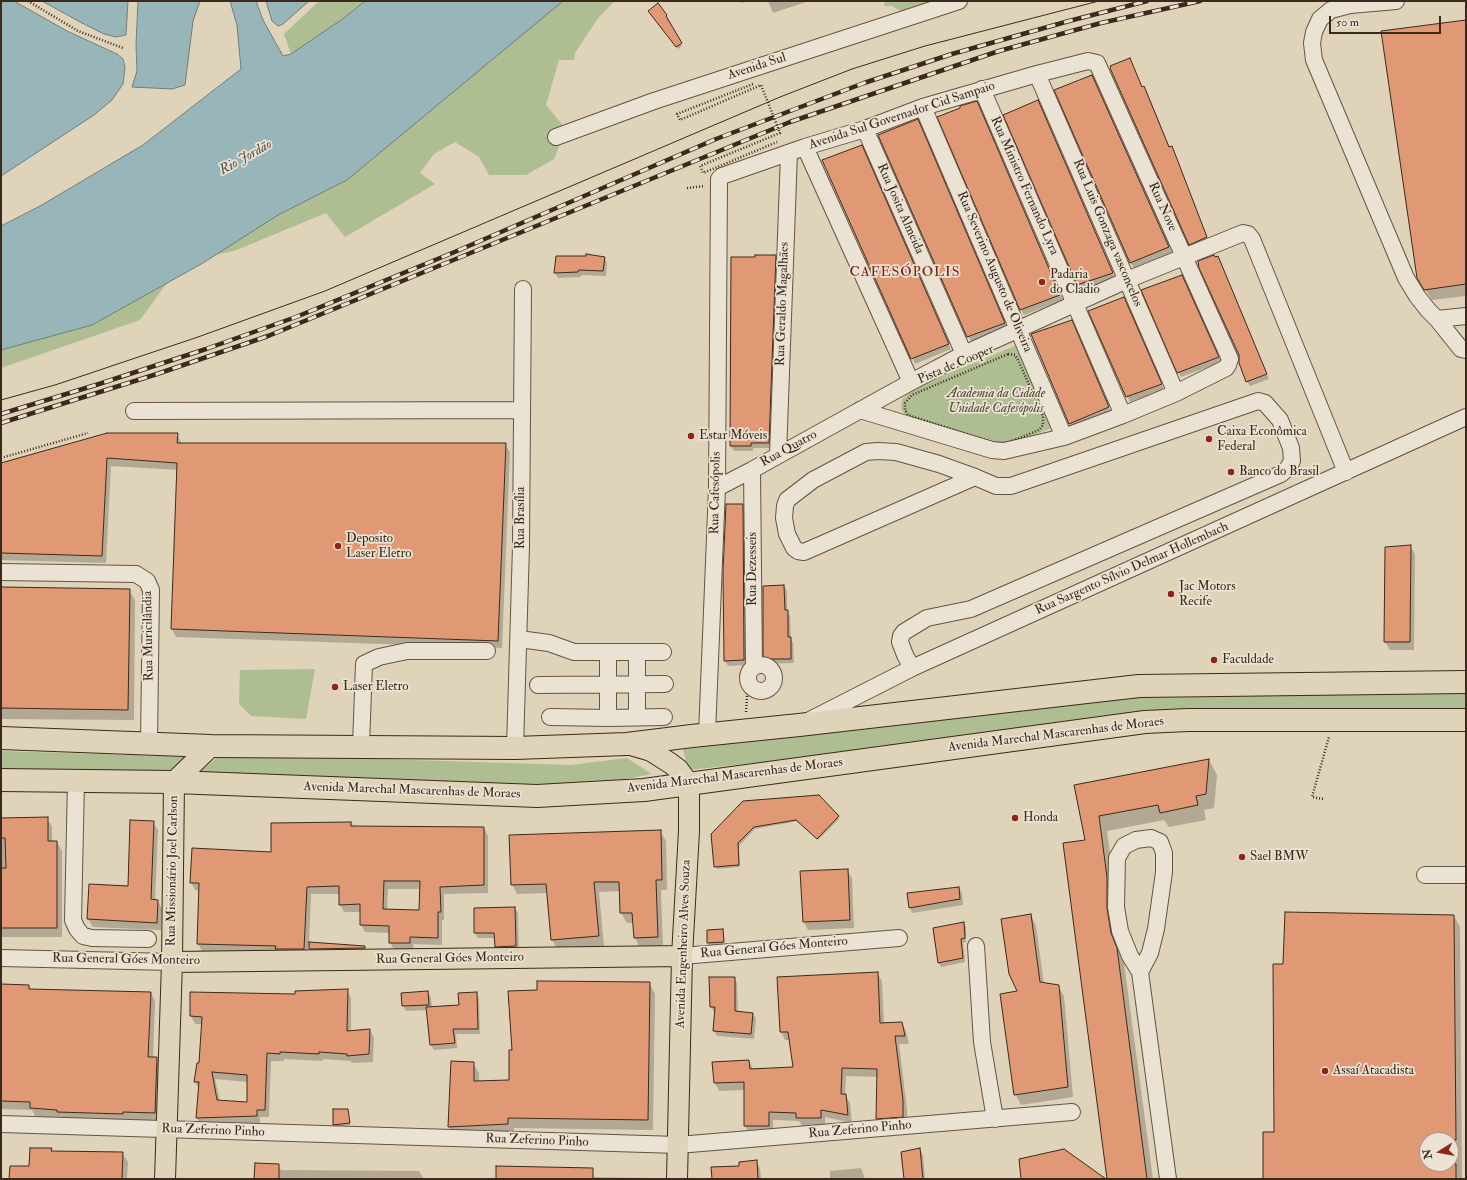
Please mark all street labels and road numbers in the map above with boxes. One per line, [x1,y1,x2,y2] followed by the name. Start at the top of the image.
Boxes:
[726,50,788,84] street label: Avenida Sul
[807,79,997,153] street label: Avenida Sul Governador Cid Sampaio
[986,114,1062,258] street label: Rua Ministro Fernando Lyra
[1069,157,1145,309] street label: Rua Luis Gonzaga vasconcelos
[873,161,927,257] street label: Rua Josita Almeida
[1144,180,1180,234] street label: Rua Nove
[953,189,1035,355] street label: Rua Severino Augusto de Oliveira
[773,242,793,366] street label: Rua Geraldo Magalhães
[916,342,996,388] street label: Pista de Cooper
[758,427,820,471] street label: Rua Quatro
[707,451,725,535] street label: Rua Cafesópolis
[513,487,529,549] street label: Rua Brasília
[1033,519,1231,619] street label: Rua Sargento Sílvio Delmar Hollembach
[745,532,761,606] street label: Rua Dezesseis
[140,591,158,681] street label: Rua Muricilândia
[947,714,1165,756] street label: Avenida Marechal Mascarenhas de Moraes
[626,755,844,797] street label: Avenida Marechal Mascarenhas de Moraes
[303,779,521,803] street label: Avenida Marechal Mascarenhas de Moraes
[164,795,182,947] street label: Rua Missionário Joel Carlson
[673,859,695,1029] street label: Avenida Engenheiro Alves Souza
[700,934,848,962] street label: Rua General Góes Monteiro
[376,950,524,968] street label: Rua General Góes Monteiro
[52,951,200,969] street label: Rua General Góes Monteiro
[808,1118,912,1142] street label: Rua Zeferino Pinho
[161,1121,265,1141] street label: Rua Zeferino Pinho
[485,1131,589,1151] street label: Rua Zeferino Pinho

